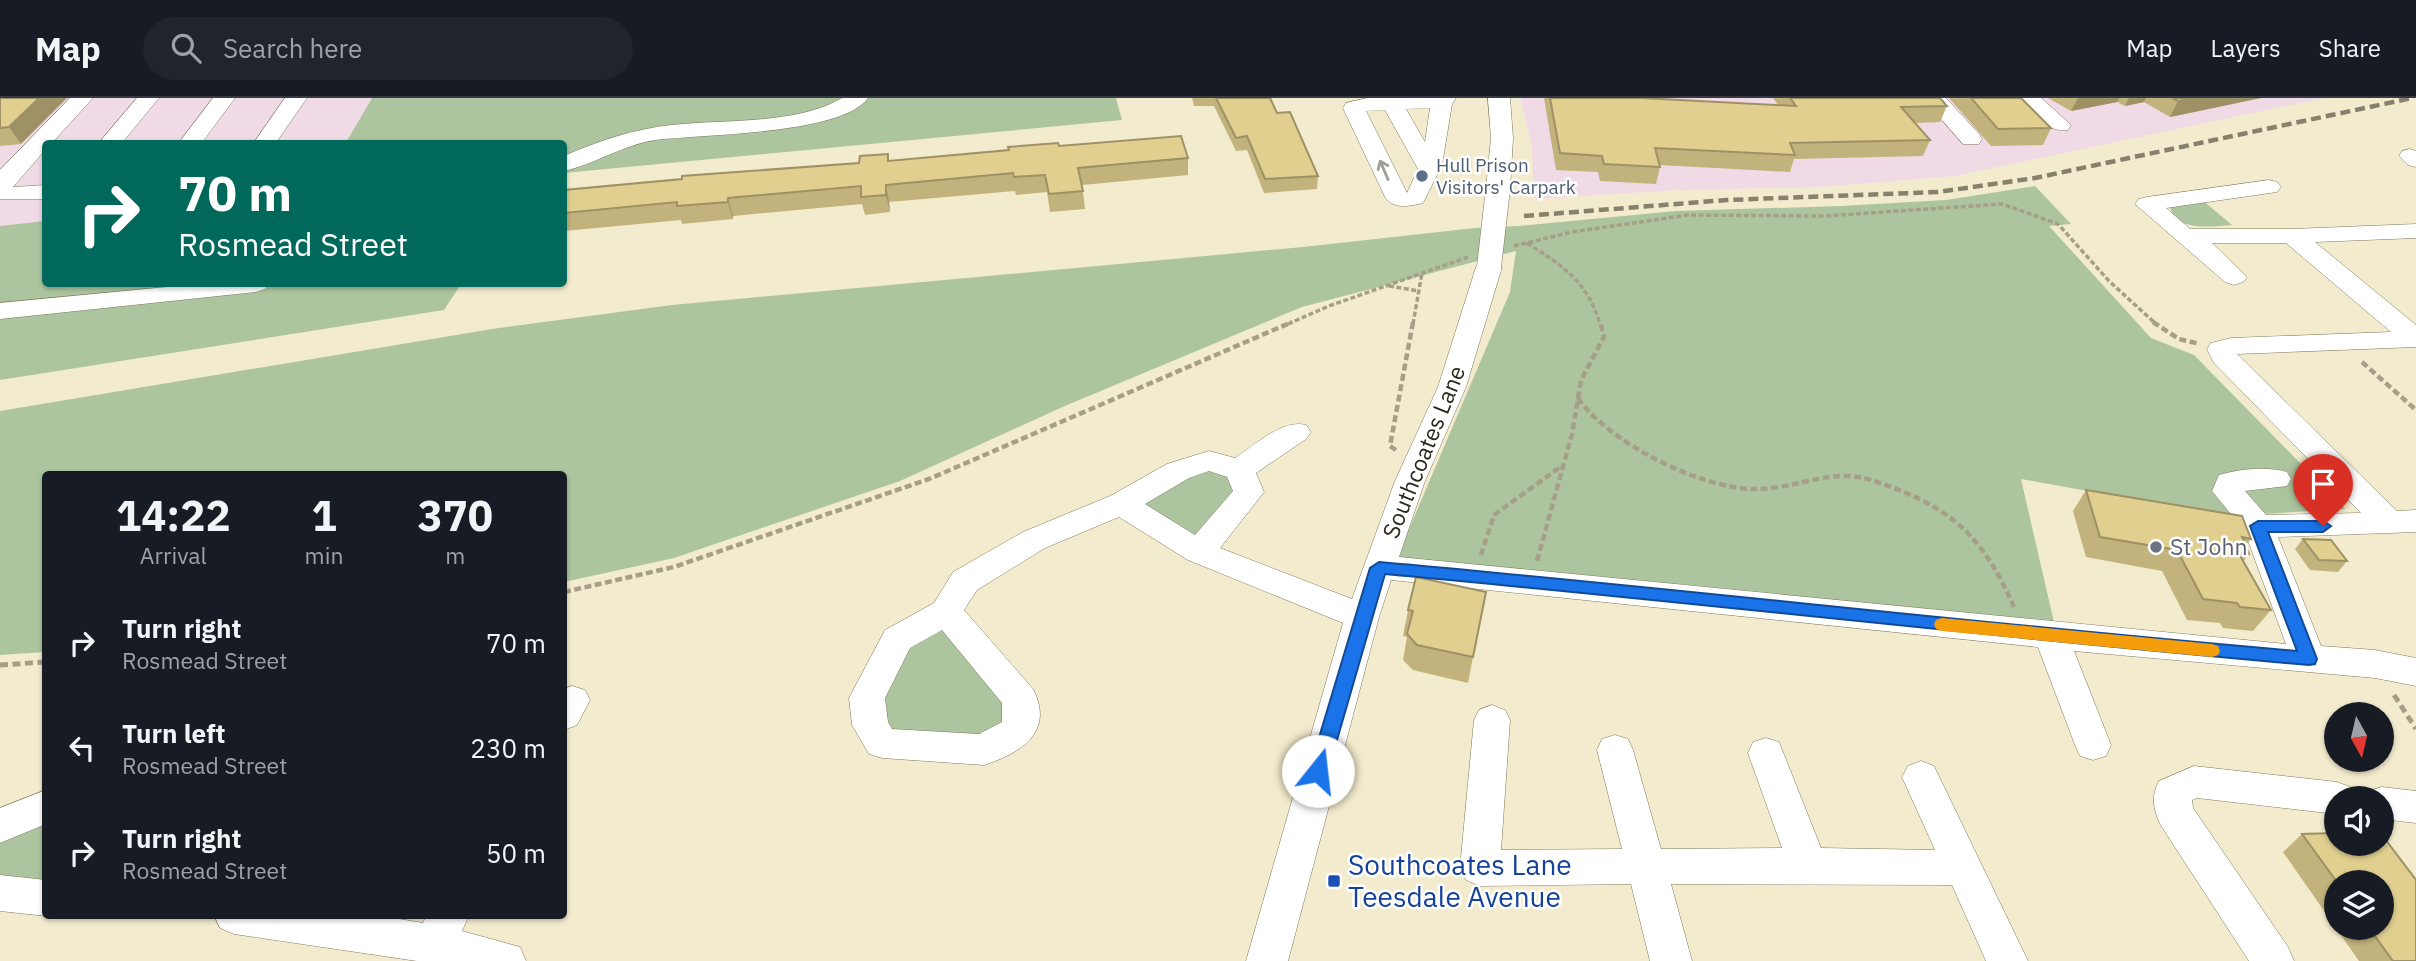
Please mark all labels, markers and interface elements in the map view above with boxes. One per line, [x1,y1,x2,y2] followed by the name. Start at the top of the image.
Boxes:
[143,17,633,80] search box
[35,27,101,70] text: Map
[167,29,205,67] icon: search
[223,31,362,65] text: Search here
[2126,32,2173,64] text: Map
[2211,32,2281,64] text: Layers
[2319,32,2381,64] text: Share
[1436,153,1576,199] place label: Hull Prison Visitors' Carpark
[1377,160,1390,181] one-way arrow
[178,161,292,224] text: 70 m
[63,168,154,259] icon: right
[1414,168,1430,184] marker: Hull Prison Visitors' Carpark
[178,223,408,265] text: Rosmead Street
[1375,361,1471,542] street label: Southcoates Lane
[2293,454,2353,526] pin
[2304,465,2342,503] icon: arrive
[116,488,231,543] text: 14:22
[311,488,337,543] text: 1
[417,488,493,543] text: 370
[2170,531,2248,561] place label: St John
[2148,539,2164,555] marker: St John
[140,540,207,570] text: Arrival
[305,540,343,570] text: min
[445,540,465,570] text: m
[122,611,241,645] text: Turn right
[63,624,101,662] icon: right
[486,626,546,660] text: 70 m
[122,645,287,675] text: Rosmead Street
[2324,702,2394,772] north arrow
[2324,702,2394,940] map controls
[122,716,225,750] text: Turn left
[63,729,101,767] icon: left
[470,731,546,765] text: 230 m
[1281,734,1355,808] position arrow
[122,750,287,780] text: Rosmead Street
[2324,786,2394,856] button: sound
[122,821,241,855] text: Turn right
[63,834,101,872] icon: right
[486,836,546,870] text: 50 m
[1348,846,1572,915] place label: Southcoates Lane Teesdale Avenue
[122,855,287,885] text: Rosmead Street
[2324,870,2394,940] button: layers
[1326,873,1342,889] marker: Southcoates Lane Teesdale Avenue

